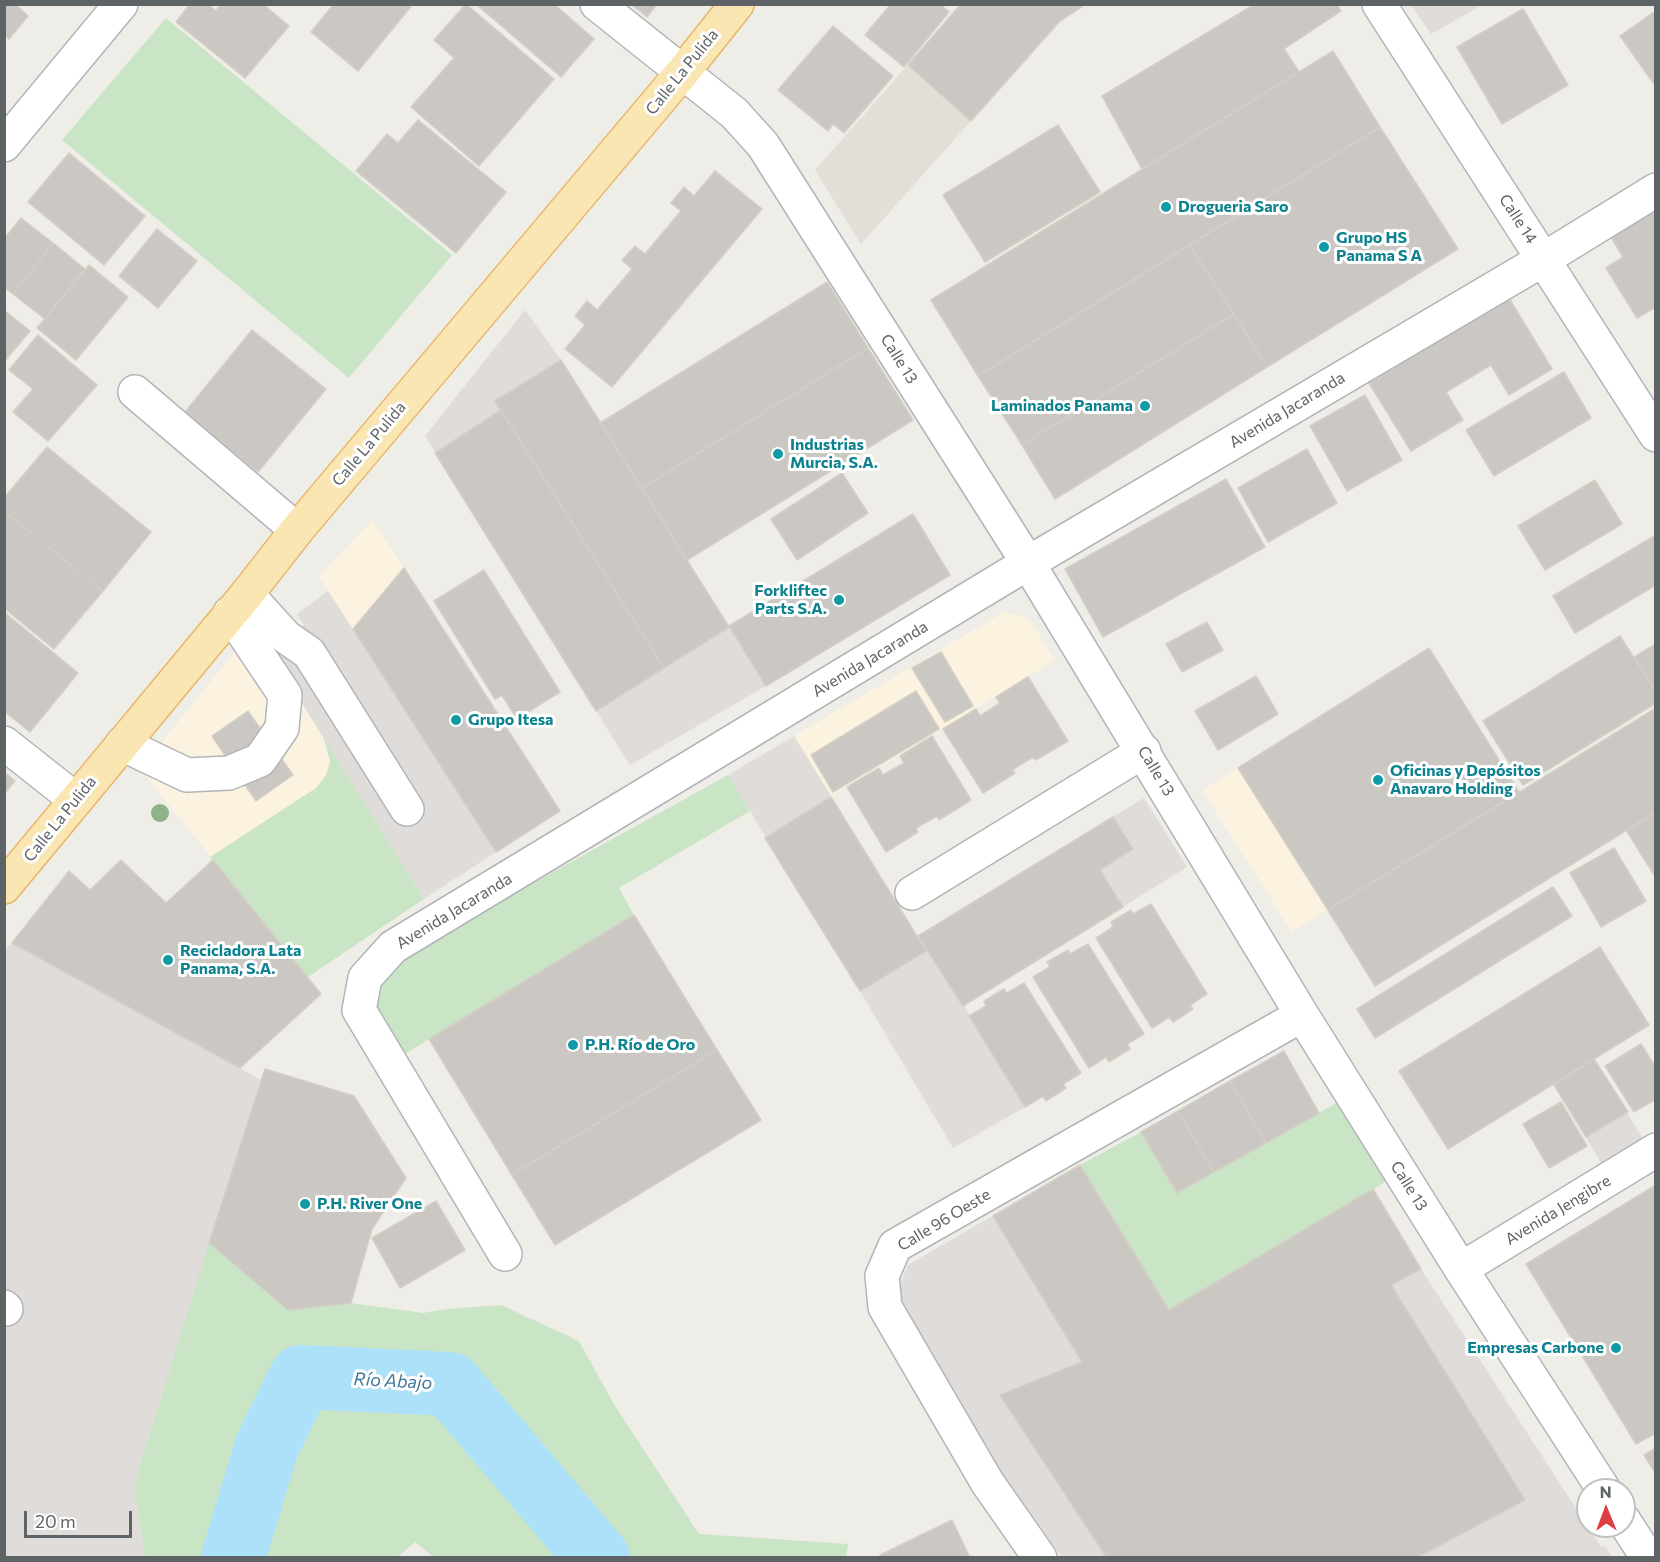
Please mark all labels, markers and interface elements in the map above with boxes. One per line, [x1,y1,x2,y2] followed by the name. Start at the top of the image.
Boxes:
[642,25,722,119] street label: Calle La Pulida
[1495,191,1541,247] street label: Calle 14
[1178,197,1289,217] place label: Drogueria Saro
[1159,200,1173,214] marker: Drogueria Saro
[1336,228,1422,266] place label: Grupo HS Panama S A
[1317,240,1331,254] marker: Grupo HS Panama S A
[876,331,922,387] street label: Calle 13
[1226,368,1348,452] street label: Avenida Jacaranda
[991,396,1133,416] place label: Laminados Panama
[328,398,410,490] street label: Calle La Pulida
[1138,399,1152,413] marker: Laminados Panama
[790,435,878,473] place label: Industrias Murcia, S.A.
[771,447,785,461] marker: Industrias Murcia, S.A.
[754,581,827,619] place label: Forkliftec Parts S.A.
[832,593,846,607] marker: Forkliftec Parts S.A.
[809,617,931,701] street label: Avenida Jacaranda
[468,710,554,730] place label: Grupo Itesa
[449,713,463,727] marker: Grupo Itesa
[1134,743,1178,799] street label: Calle 13
[1390,761,1541,799] place label: Oficinas y Depósitos Anavaro Holding
[20,772,100,866] street label: Calle La Pulida
[1371,773,1385,787] marker: Oficinas y Depósitos Anavaro Holding
[393,869,515,953] street label: Avenida Jacaranda
[180,941,301,979] place label: Recicladora Lata Panama, S.A.
[161,953,175,967] marker: Recicladora Lata Panama, S.A.
[585,1035,695,1055] place label: P.H. Río de Oro
[566,1038,580,1052] marker: P.H. Río de Oro
[1386,1158,1432,1214] street label: Calle 13
[1502,1171,1614,1249] street label: Avenida Jengibre
[894,1185,994,1255] street label: Calle 96 Oeste
[317,1194,422,1214] place label: P.H. River One
[298,1197,312,1211] marker: P.H. River One
[1467,1338,1604,1358] place label: Empresas Carbone
[1609,1341,1623,1355] marker: Empresas Carbone
[353,1368,433,1394] water label: Río Abajo
[1576,1478,1636,1538] north arrow
[1600,1482,1612,1501] text: N
[27,1499,135,1537] scale bar
[35,1510,76,1532] text: 20 m

